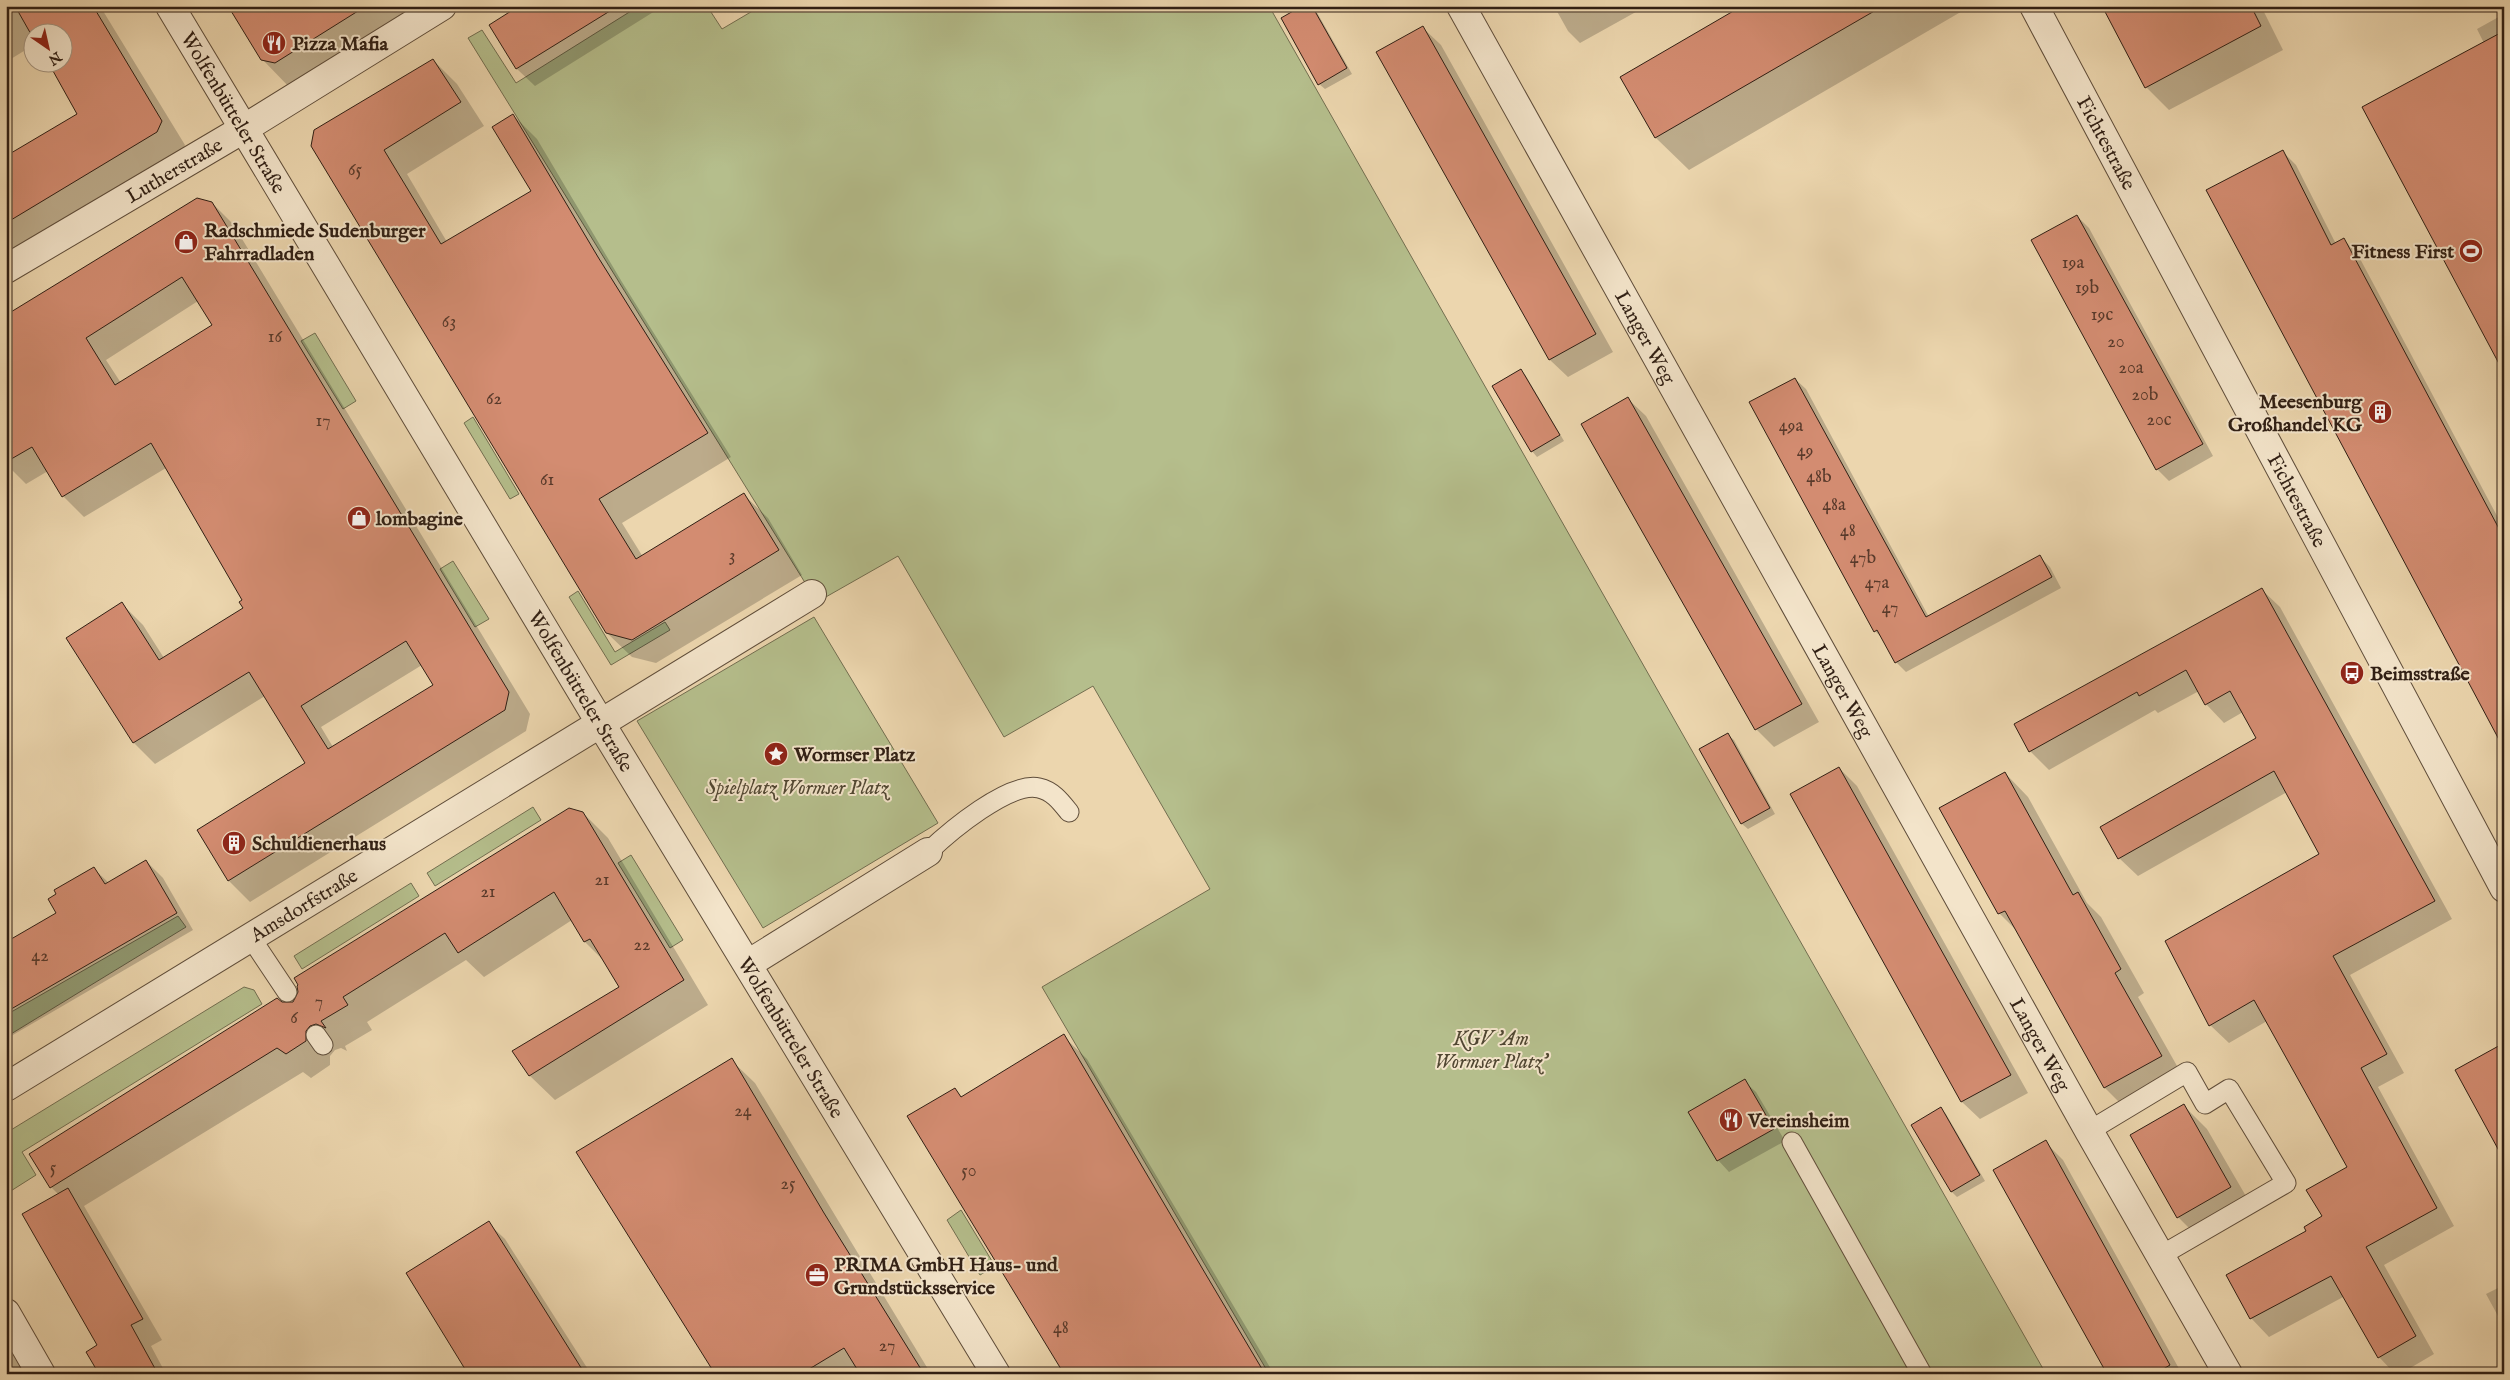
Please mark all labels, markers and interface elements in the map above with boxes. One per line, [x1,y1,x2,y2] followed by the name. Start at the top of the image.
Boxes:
[22,22,72,72] north arrow
[174,28,291,198] street label: Wolfenbütteler Straße
[261,30,287,56] restaurant icon: Pizza Mafia
[292,32,389,57] place label: Pizza Mafia
[45,47,66,69] text: N
[2070,92,2141,195] street label: Fichtestraße
[122,133,228,209] street label: Lutherstraße
[348,159,363,182] house number: 65
[204,219,426,267] place label: Radschmiede Sudenburger Fahrradladen
[173,229,199,255] shop icon: Radschmiede Sudenburger Fahrradladen
[2458,238,2484,264] sports icon: Fitness First
[2352,240,2454,265] place label: Fitness First
[2062,252,2084,275] house number: 19a
[2075,277,2099,300] house number: 19b
[1608,286,1681,390] street label: Langer Weg
[2091,304,2113,327] house number: 19c
[442,311,456,334] house number: 63
[268,326,283,349] house number: 16
[2107,331,2125,354] house number: 20
[2118,357,2144,380] house number: 20a
[2132,384,2159,407] house number: 20b
[486,388,502,411] house number: 62
[2228,390,2363,438] place label: Meesenburg Großhandel KG
[2367,399,2393,425] building icon: Meesenburg Großhandel KG
[2146,409,2172,432] house number: 20c
[315,410,331,433] house number: 17
[1779,415,1803,438] house number: 49a
[1797,440,1813,463] house number: 49
[2261,450,2331,552] street label: Fichtestraße
[1806,466,1832,489] house number: 48b
[540,469,554,492] house number: 61
[1822,494,1846,517] house number: 48a
[346,505,372,531] shop icon: lombagine
[375,507,464,532] place label: lombagine
[1840,520,1856,543] house number: 48
[729,545,735,568] house number: 3
[1850,547,1877,570] house number: 47b
[1865,572,1889,595] house number: 47a
[1882,597,1898,620] house number: 47
[522,606,638,777] street label: Wolfenbütteler Straße
[1806,640,1879,744] street label: Langer Weg
[2339,660,2365,686] bus stop icon: Beimsstraße
[2370,662,2470,687] place label: Beimsstraße
[763,741,789,767] place icon: Wormser Platz
[793,743,916,768] place label: Wormser Platz
[706,776,891,801] park label: Spielplatz Wormser Platz
[221,830,247,856] building icon: Schuldienerhaus
[252,832,386,857] place label: Schuldienerhaus
[245,864,363,949] street label: Amsdorfstraße
[594,869,610,892] house number: 21
[480,881,496,904] house number: 21
[634,934,650,957] house number: 22
[31,945,49,968] house number: 42
[732,953,849,1123] street label: Wolfenbütteler Straße
[315,991,323,1014] house number: 7
[2003,994,2076,1097] street label: Langer Weg
[290,1007,298,1030] house number: 6
[1435,1027,1550,1075] park label: KGV 'Am Wormser Platz'
[734,1100,752,1123] house number: 24
[1718,1107,1744,1133] restaurant icon: Vereinsheim
[1747,1109,1850,1134] place label: Vereinsheim
[50,1157,57,1180] house number: 5
[961,1160,977,1183] house number: 50
[781,1173,796,1196] house number: 25
[834,1253,1059,1301] place label: PRIMA GmbH Haus- und Grundstücksservice
[804,1262,830,1288] office icon: PRIMA GmbH Haus- und Grundstücksservice
[1053,1317,1069,1340] house number: 48
[879,1335,895,1358] house number: 27

